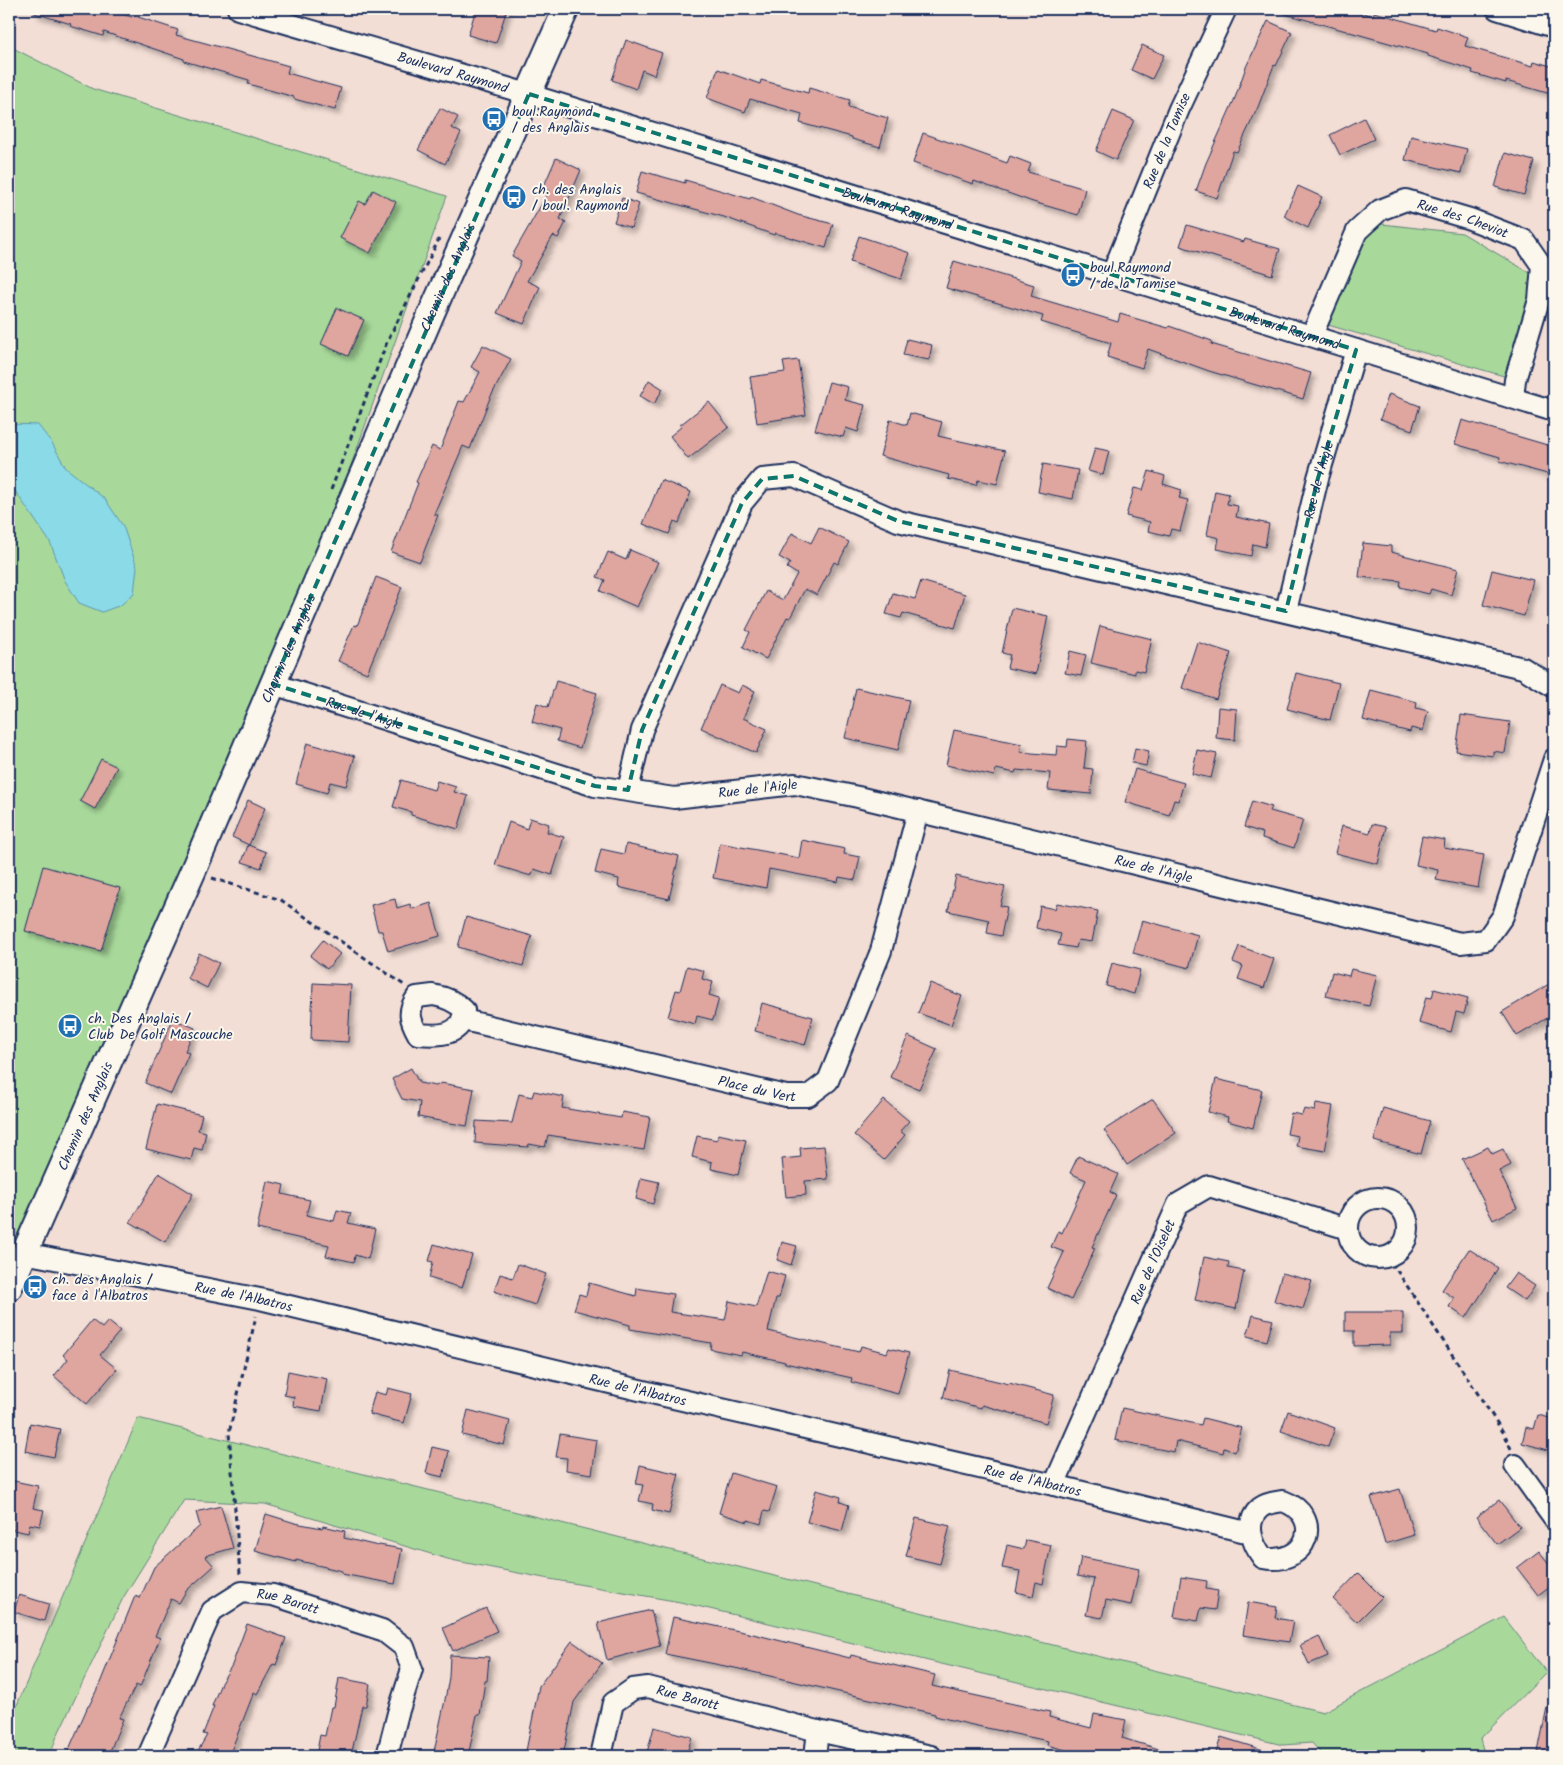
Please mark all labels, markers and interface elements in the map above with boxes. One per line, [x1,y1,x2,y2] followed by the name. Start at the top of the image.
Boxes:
[394,46,512,100] street label: Boulevard Raymond
[1138,89,1197,192] street label: Rue de la Tamise
[512,101,593,139] place label: boul.Raymond / des Anglais
[481,106,507,132] bus stop icon: boul.Raymond / des Anglais
[532,179,630,217] place label: ch. des Anglais / boul. Raymond
[839,182,956,237] street label: Boulevard Raymond
[501,184,527,210] bus stop icon: ch. des Anglais / boul. Raymond
[1414,194,1512,245] street label: Rue des Cheviot
[415,220,482,335] street label: Chemin des Anglais
[1090,257,1177,295] place label: boul.Raymond / de la Tamise
[1060,262,1086,288] bus stop icon: boul.Raymond / de la Tamise
[1226,301,1343,356] street label: Boulevard Raymond
[1299,438,1341,521] street label: Rue de l'Aigle
[256,591,322,707] street label: Chemin des Anglais
[323,691,406,737] street label: Rue de l'Aigle
[717,774,799,805] street label: Rue de l'Aigle
[1112,850,1195,890] street label: Rue de l'Aigle
[88,1008,233,1046] place label: ch. Des Anglais / Club De Golf Mascouche
[57,1013,83,1039] bus stop icon: ch. Des Anglais / Club De Golf Mascouche
[52,1059,119,1174] street label: Chemin des Anglais
[716,1070,796,1108] street label: Place du Vert
[1125,1216,1182,1308] street label: Rue de l'Oiselet
[52,1269,153,1307] place label: ch. des Anglais / face à l'Albatros
[22,1274,48,1300] bus stop icon: ch. des Anglais / face à l'Albatros
[193,1277,295,1318] street label: Rue de l'Albatros
[587,1368,689,1413] street label: Rue de l'Albatros
[981,1459,1083,1503] street label: Rue de l'Albatros
[256,1583,322,1621] street label: Rue Barott
[654,1680,722,1717] street label: Rue Barott

